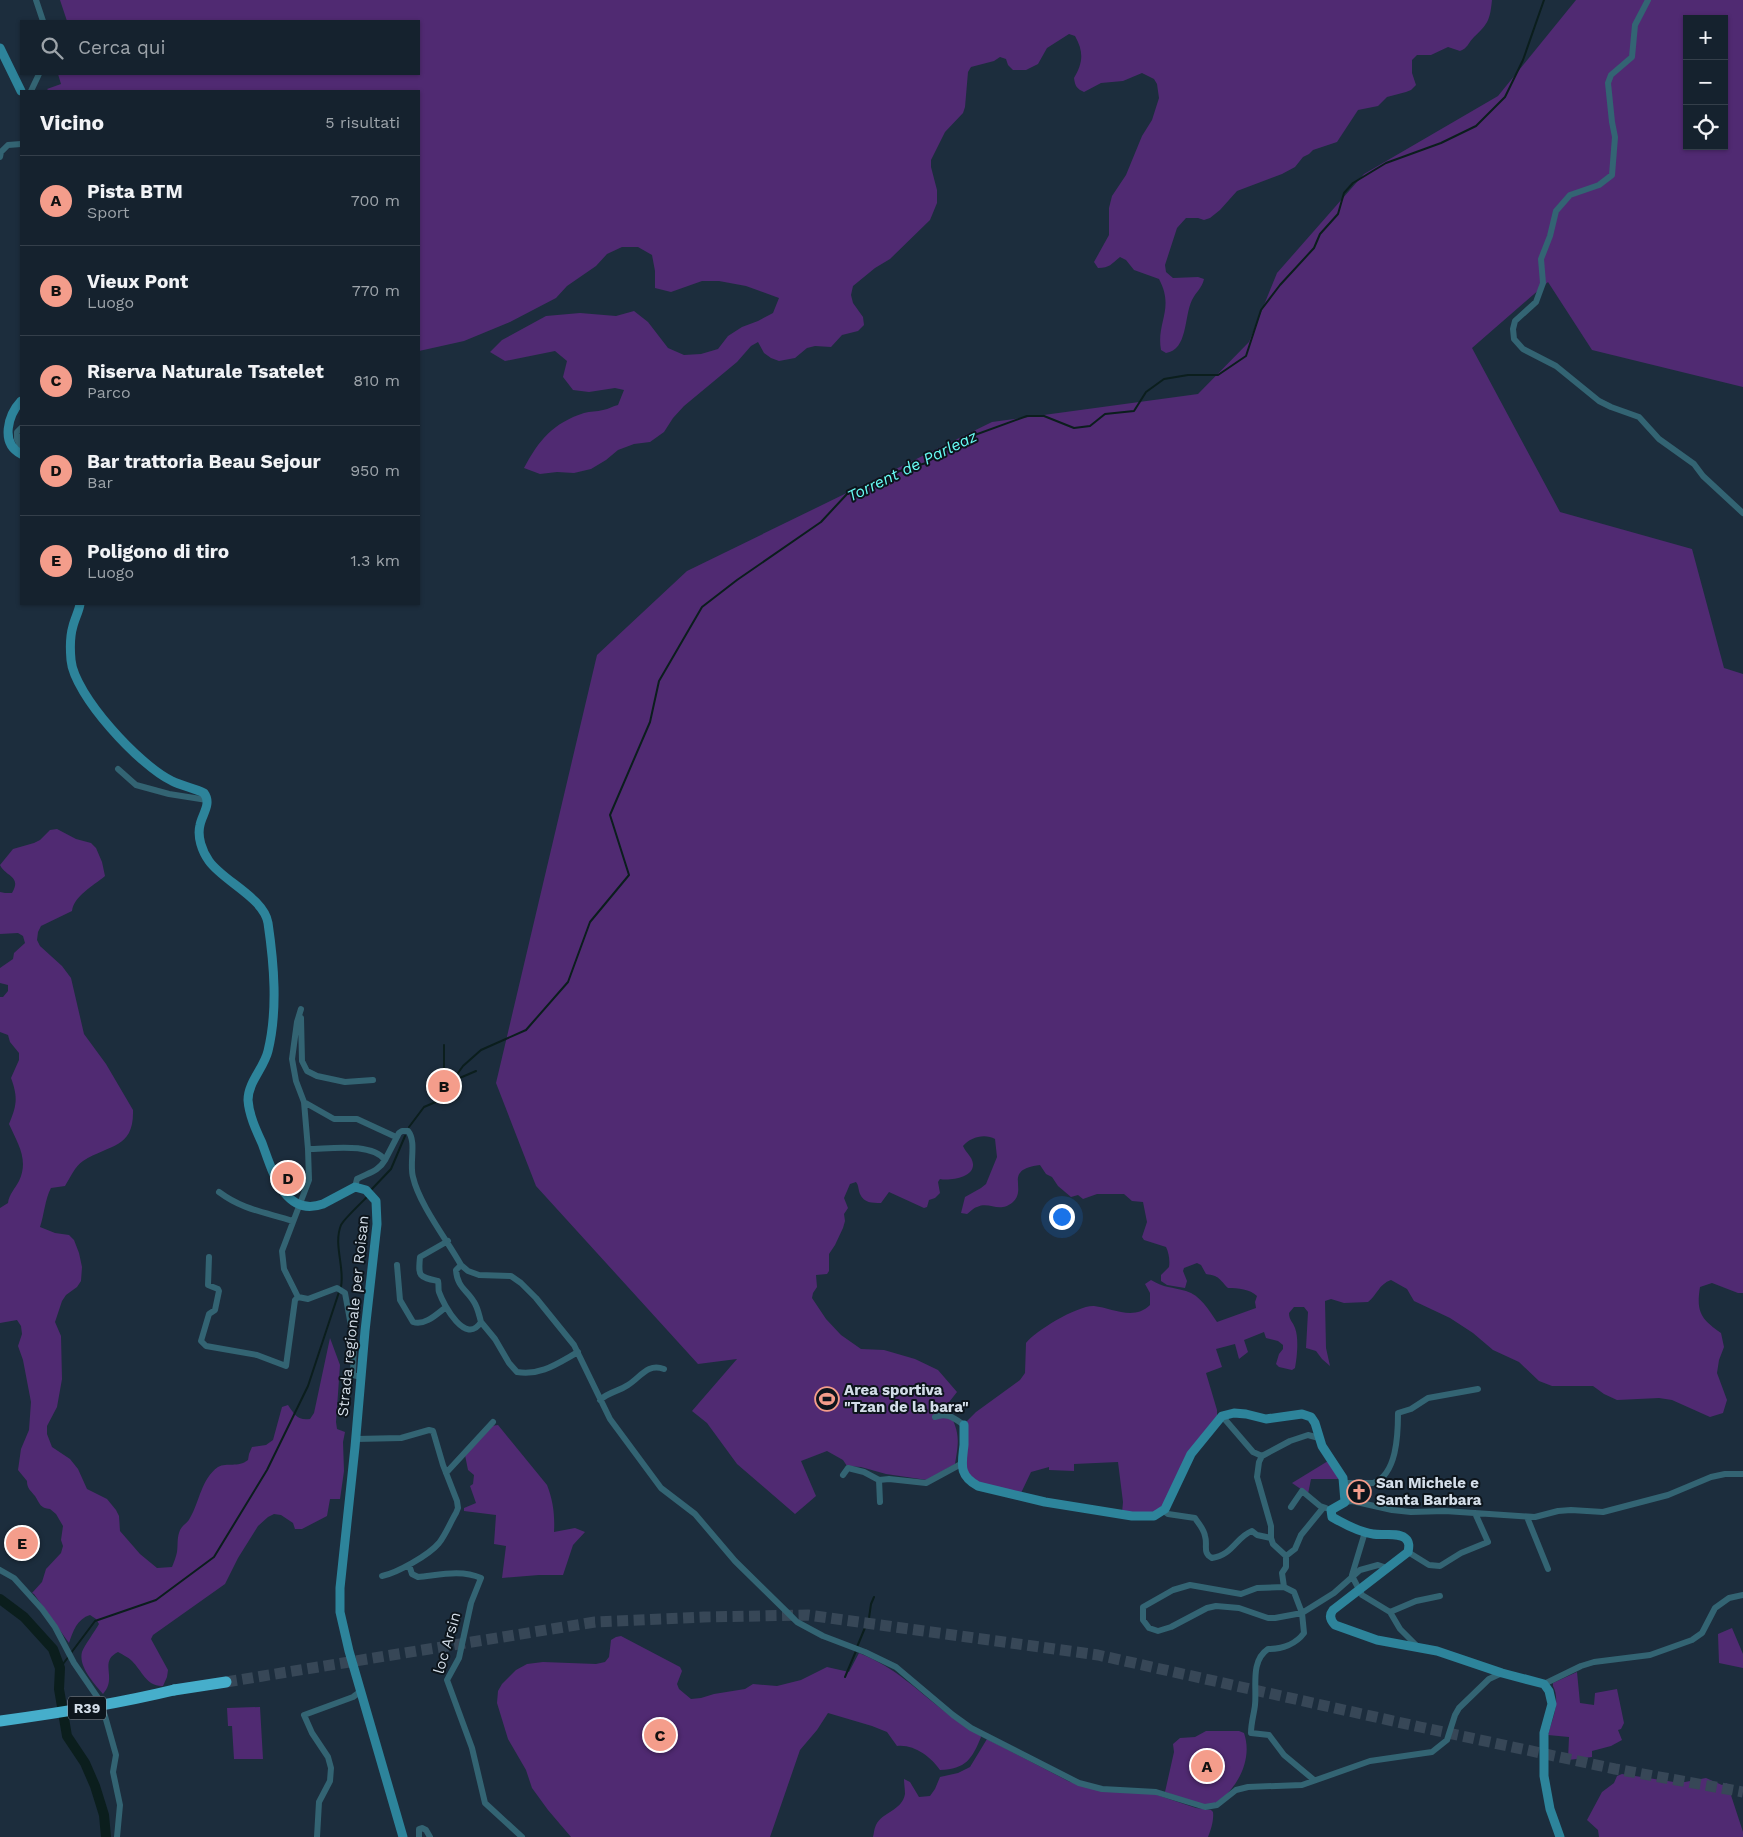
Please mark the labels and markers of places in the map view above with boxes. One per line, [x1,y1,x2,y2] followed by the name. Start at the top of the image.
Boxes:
[428,1067,460,1105] pin: B
[272,1159,304,1197] pin: D
[844,1381,969,1416] place label: Area sportiva "Tzan de la bara"
[814,1386,840,1412] sports icon: Area sportiva "Tzan de la bara"
[1376,1474,1482,1509] place label: San Michele e Santa Barbara
[1346,1479,1372,1505] church icon: San Michele e Santa Barbara
[6,1524,38,1562] pin: E
[644,1716,676,1754] pin: C
[1191,1747,1223,1785] pin: A

